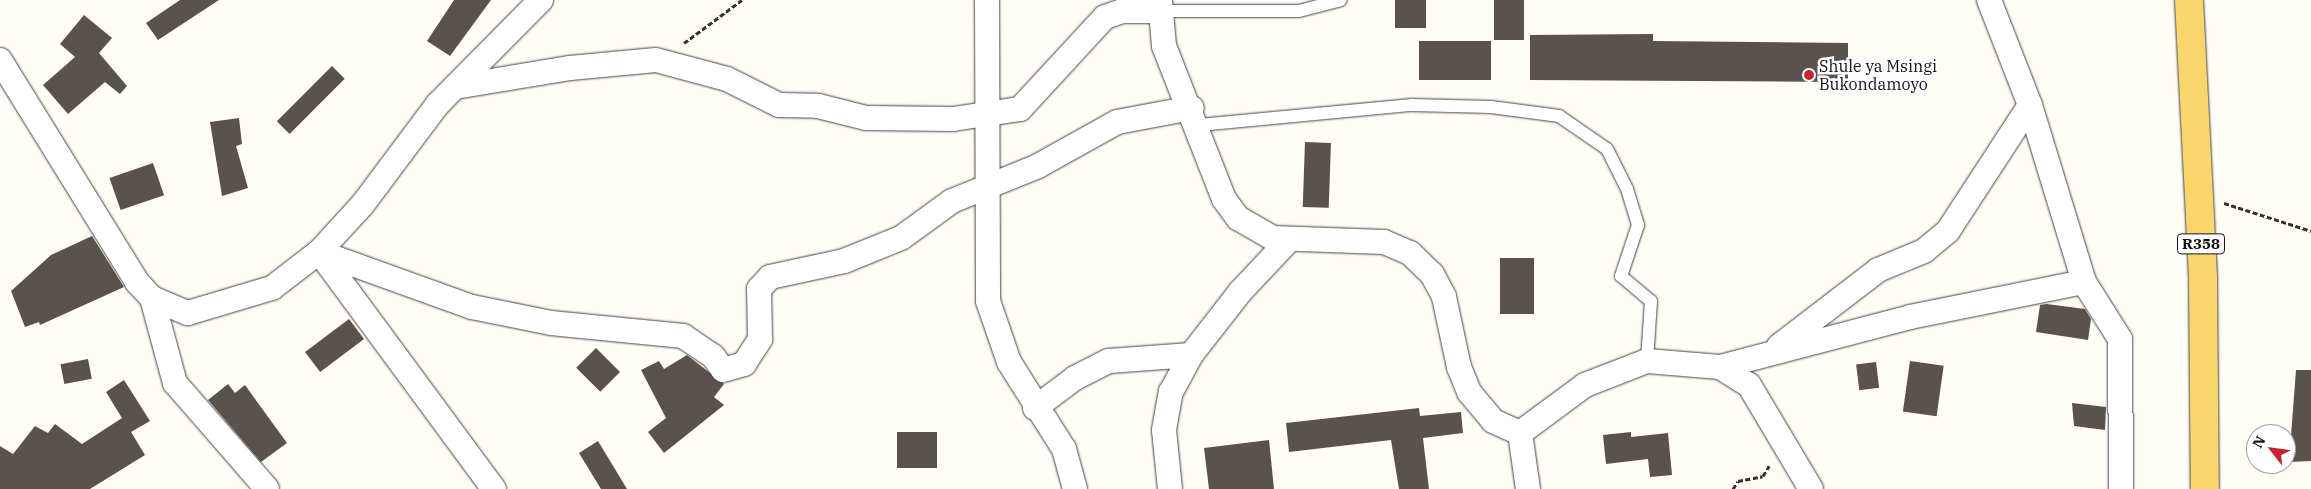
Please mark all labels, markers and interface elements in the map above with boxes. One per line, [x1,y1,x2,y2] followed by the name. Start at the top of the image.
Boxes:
[1819,56,1937,94] place label: Shule ya Msingi Bukondamoyo
[1803,69,1815,81] marker: Shule ya Msingi Bukondamoyo
[2176,232,2226,256] road number: R358
[2246,424,2296,474] north arrow
[2248,433,2269,451] text: N

